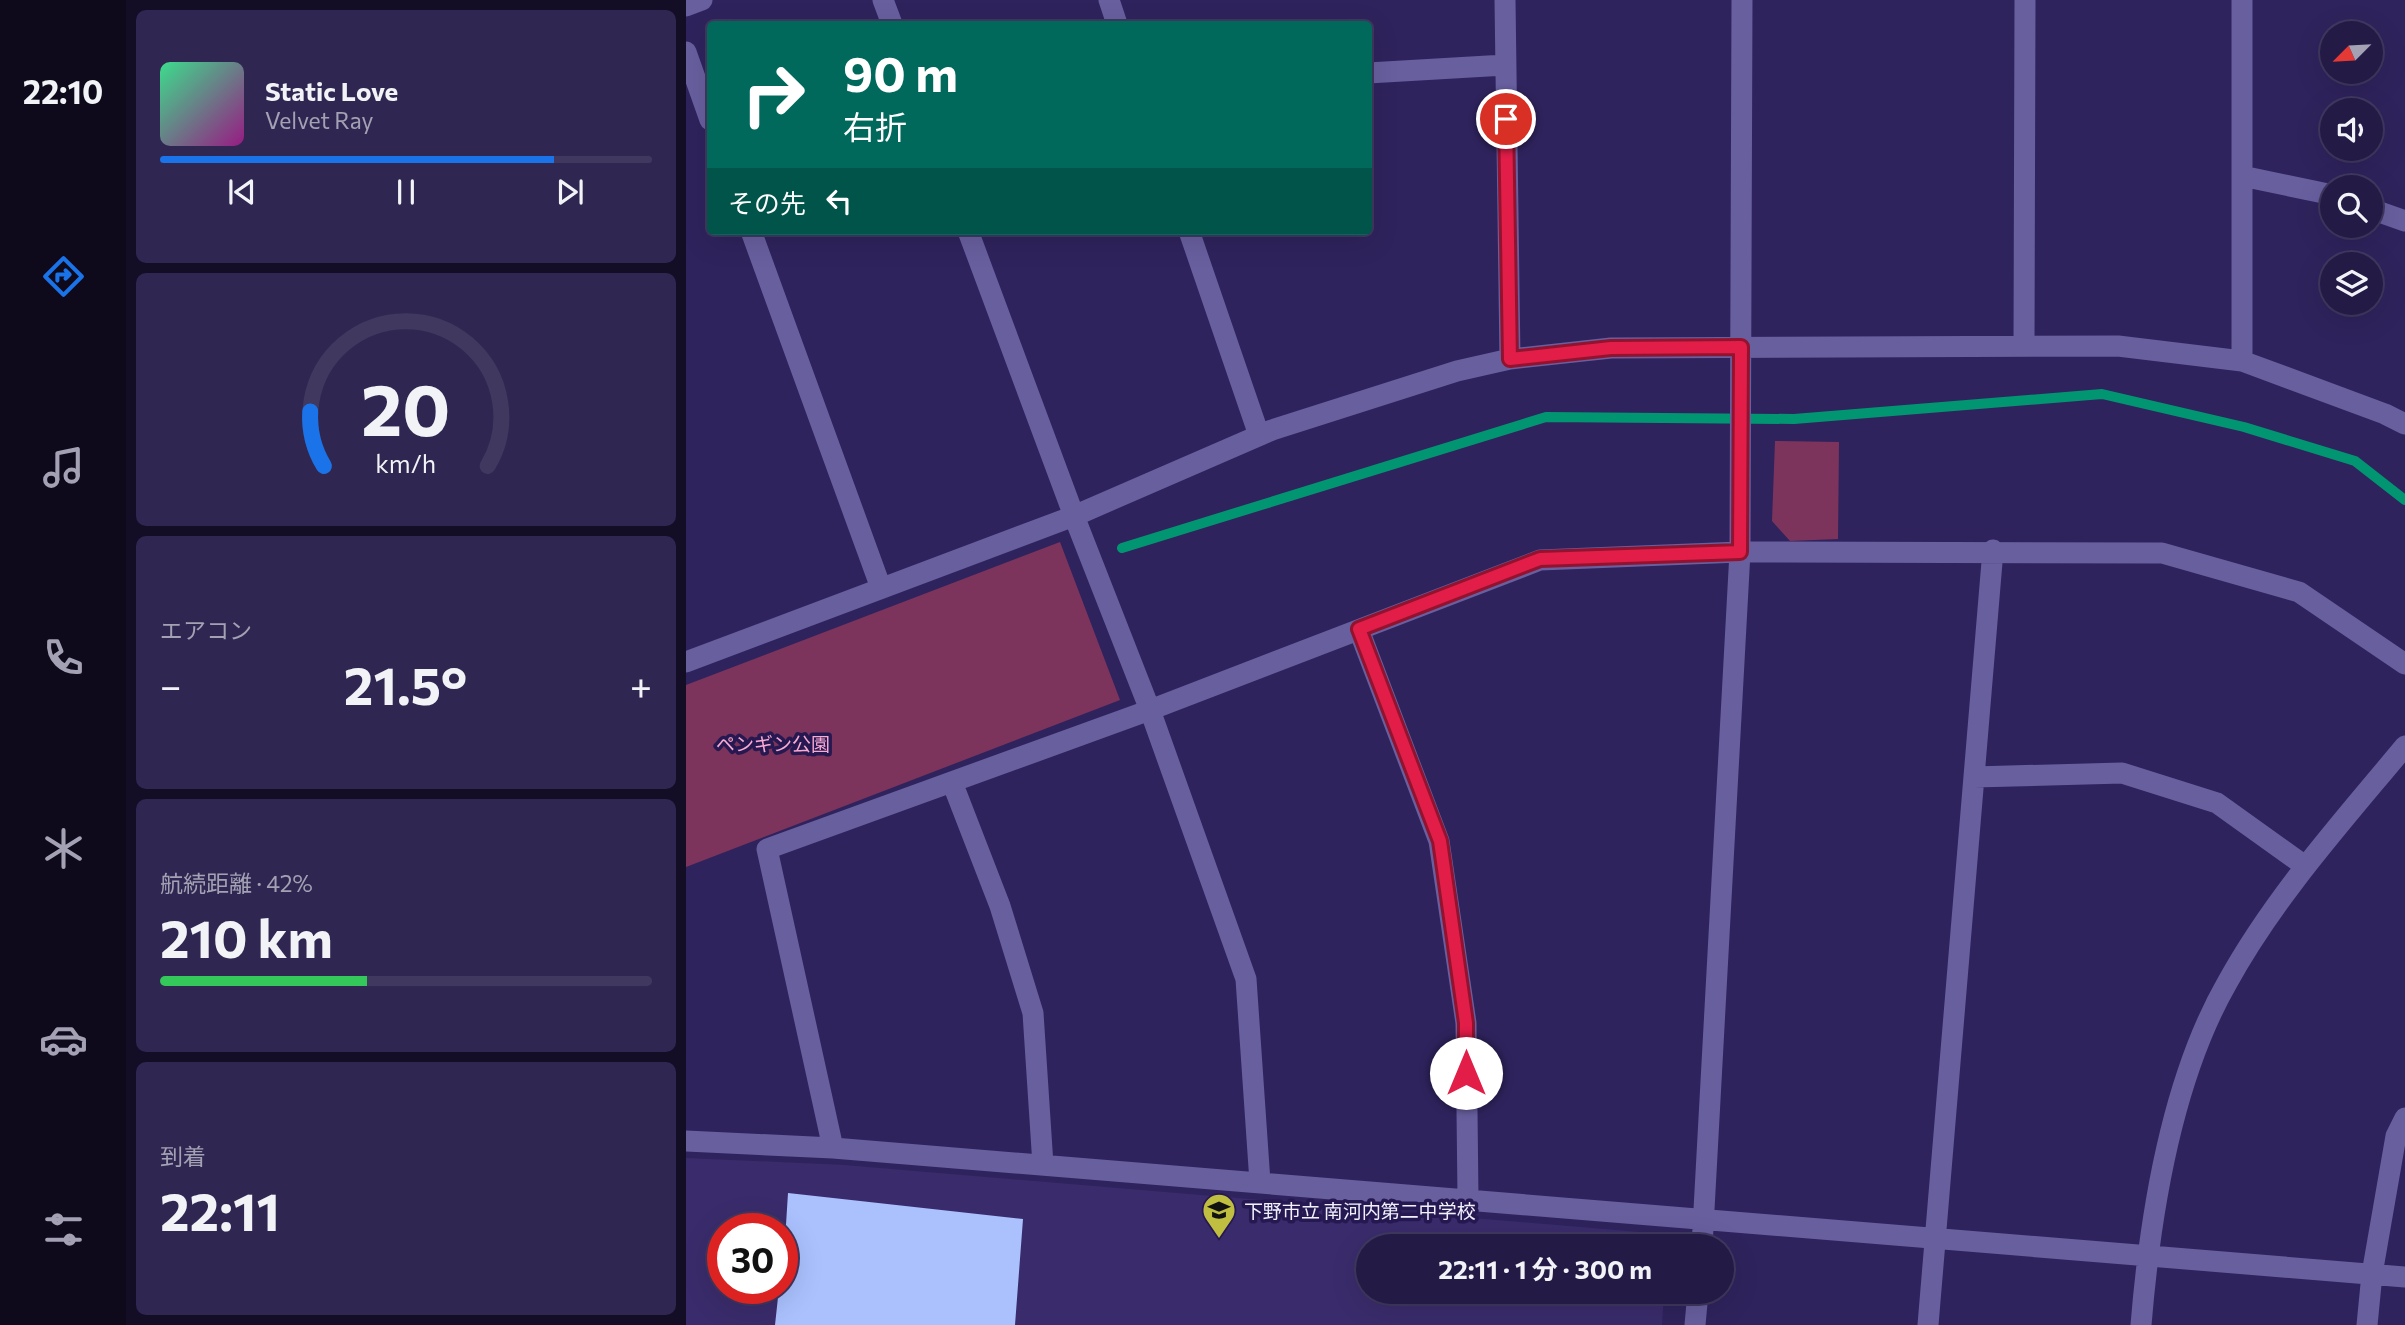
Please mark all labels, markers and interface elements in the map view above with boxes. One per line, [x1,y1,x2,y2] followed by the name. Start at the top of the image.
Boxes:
[2320,21,2384,84] north arrow
[2320,21,2383,315] map controls
[843,42,958,102] text: 90 m
[728,49,819,140] icon: right
[23,71,103,111] text: 22:10
[265,75,398,106] text: Static Love
[1476,89,1536,149] pin
[2320,98,2383,161] button: sound
[1487,100,1525,138] icon: arrive
[265,106,373,134] text: Velvet Ray
[843,106,907,146] text: 右折
[223,173,261,211] icon: previous
[387,173,425,211] icon: pause
[551,173,589,211] icon: next
[2320,175,2383,238] button: search
[820,182,858,220] icon: left
[728,187,806,218] text: その先
[39,252,88,301] icon: directions
[2320,252,2383,315] button: layers
[361,362,451,451] text: 20
[39,443,88,492] icon: music
[376,447,436,477] text: km/h
[160,616,252,644] text: エアコン
[39,633,88,682] icon: phone
[344,652,467,716] text: 21.5°
[160,661,182,708] text: −
[630,661,652,708] text: +
[716,732,830,755] park label: ペンギン公園
[39,824,88,873] icon: climate
[160,869,313,897] text: 航続距離 · 42%
[160,905,333,969] text: 210 km
[39,1015,88,1064] icon: car
[1429,1036,1503,1110] position arrow
[160,1142,206,1170] text: 到着
[160,1178,280,1242] text: 22:11
[1200,1191,1238,1240] school or university icon: 下野市立 南河内第二中学校
[1244,1199,1476,1222] place label: 下野市立 南河内第二中学校
[39,1205,88,1254] icon: filters
[707,1213,798,1304] speed limit sign: 30
[1438,1253,1652,1284] text: 22:11 · 1 分 · 300 m

